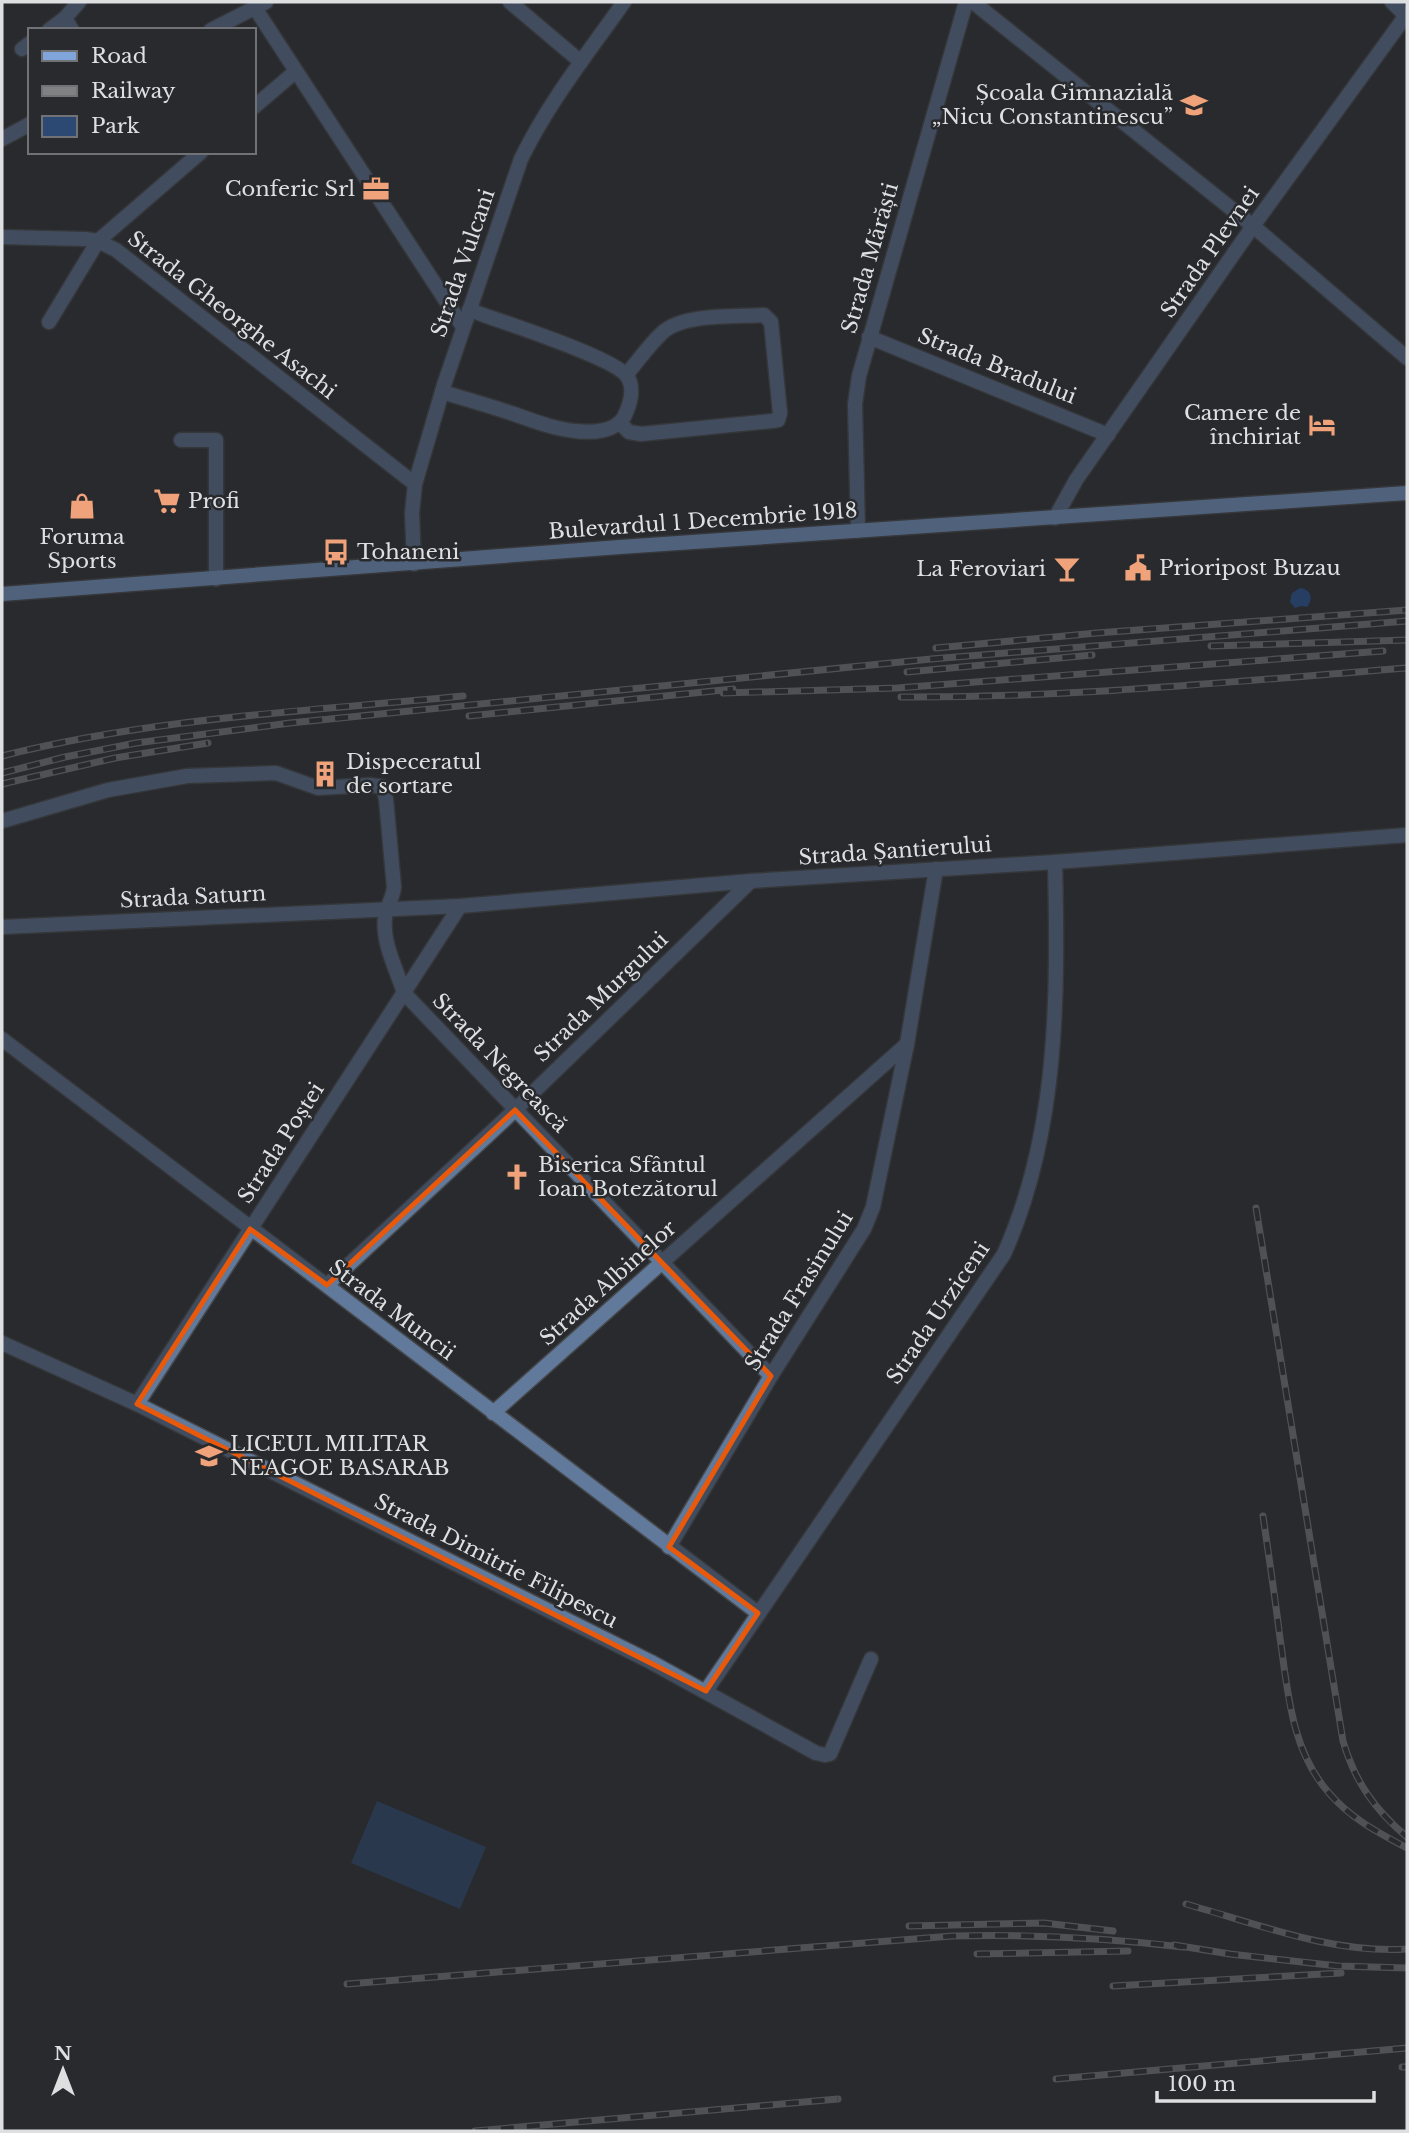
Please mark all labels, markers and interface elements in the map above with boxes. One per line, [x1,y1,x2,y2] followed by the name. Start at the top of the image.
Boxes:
[28,28,256,154] legend
[91,43,147,69] text: Road
[91,78,176,104] text: Railway
[932,80,1173,130] place label: Școala Gimnazială „Nicu Constantinescu”
[1179,90,1209,120] school or university icon: Școala Gimnazială „Nicu Constantinescu”
[91,113,140,139] text: Park
[361,174,391,204] office icon: Conferic Srl
[225,176,355,202] place label: Conferic Srl
[836,180,904,336] street label: Strada Mărăști
[1155,181,1265,323] street label: Strada Plevnei
[425,186,501,340] street label: Strada Vulcani
[122,225,342,405] street label: Strada Gheorghe Asachi
[914,322,1080,410] street label: Strada Bradului
[1184,400,1301,450] place label: Camere de închiriat
[1307,410,1337,440] hotel icon: Camere de închiriat
[152,486,182,516] supermarket icon: Profi
[188,488,240,514] place label: Profi
[67,491,97,521] shop icon: Foruma Sports
[548,497,858,545] street label: Bulevardul 1 Decembrie 1918
[39,524,125,574] place label: Foruma Sports
[321,537,351,567] bus stop icon: Tohaneni
[357,539,459,565] place label: Tohaneni
[1123,553,1153,583] public building icon: Prioripost Buzau
[1052,554,1082,584] bar icon: La Feroviari
[1159,555,1340,581] place label: Prioripost Buzau
[916,556,1046,582] place label: La Feroviari
[346,749,481,799] place label: Dispeceratul de sortare
[310,759,340,789] building icon: Dispeceratul de sortare
[798,831,992,871] street label: Strada Șantierului
[119,880,267,914] street label: Strada Saturn
[529,927,673,1067] street label: Strada Murgului
[427,988,573,1138] street label: Strada Negrească
[232,1078,330,1208] street label: Strada Poștei
[538,1152,718,1202] place label: Biserica Sfântul Ioan Botezătorul
[502,1162,532,1192] church icon: Biserica Sfântul Ioan Botezătorul
[739,1206,859,1376] street label: Strada Frasinului
[534,1215,682,1351] street label: Strada Albinelor
[881,1237,995,1389] street label: Strada Urziceni
[324,1254,460,1366] street label: Strada Muncii
[230,1431,449,1481] place label: LICEUL MILITAR NEAGOE BASARAB
[194,1441,224,1471] school or university icon: LICEUL MILITAR NEAGOE BASARAB
[370,1488,622,1634] street label: Strada Dimitrie Filipescu
[28,2035,98,2105] north arrow
[54,2042,72,2065] text: N
[1157,2060,1374,2104] scale bar
[1168,2071,1236,2097] text: 100 m

